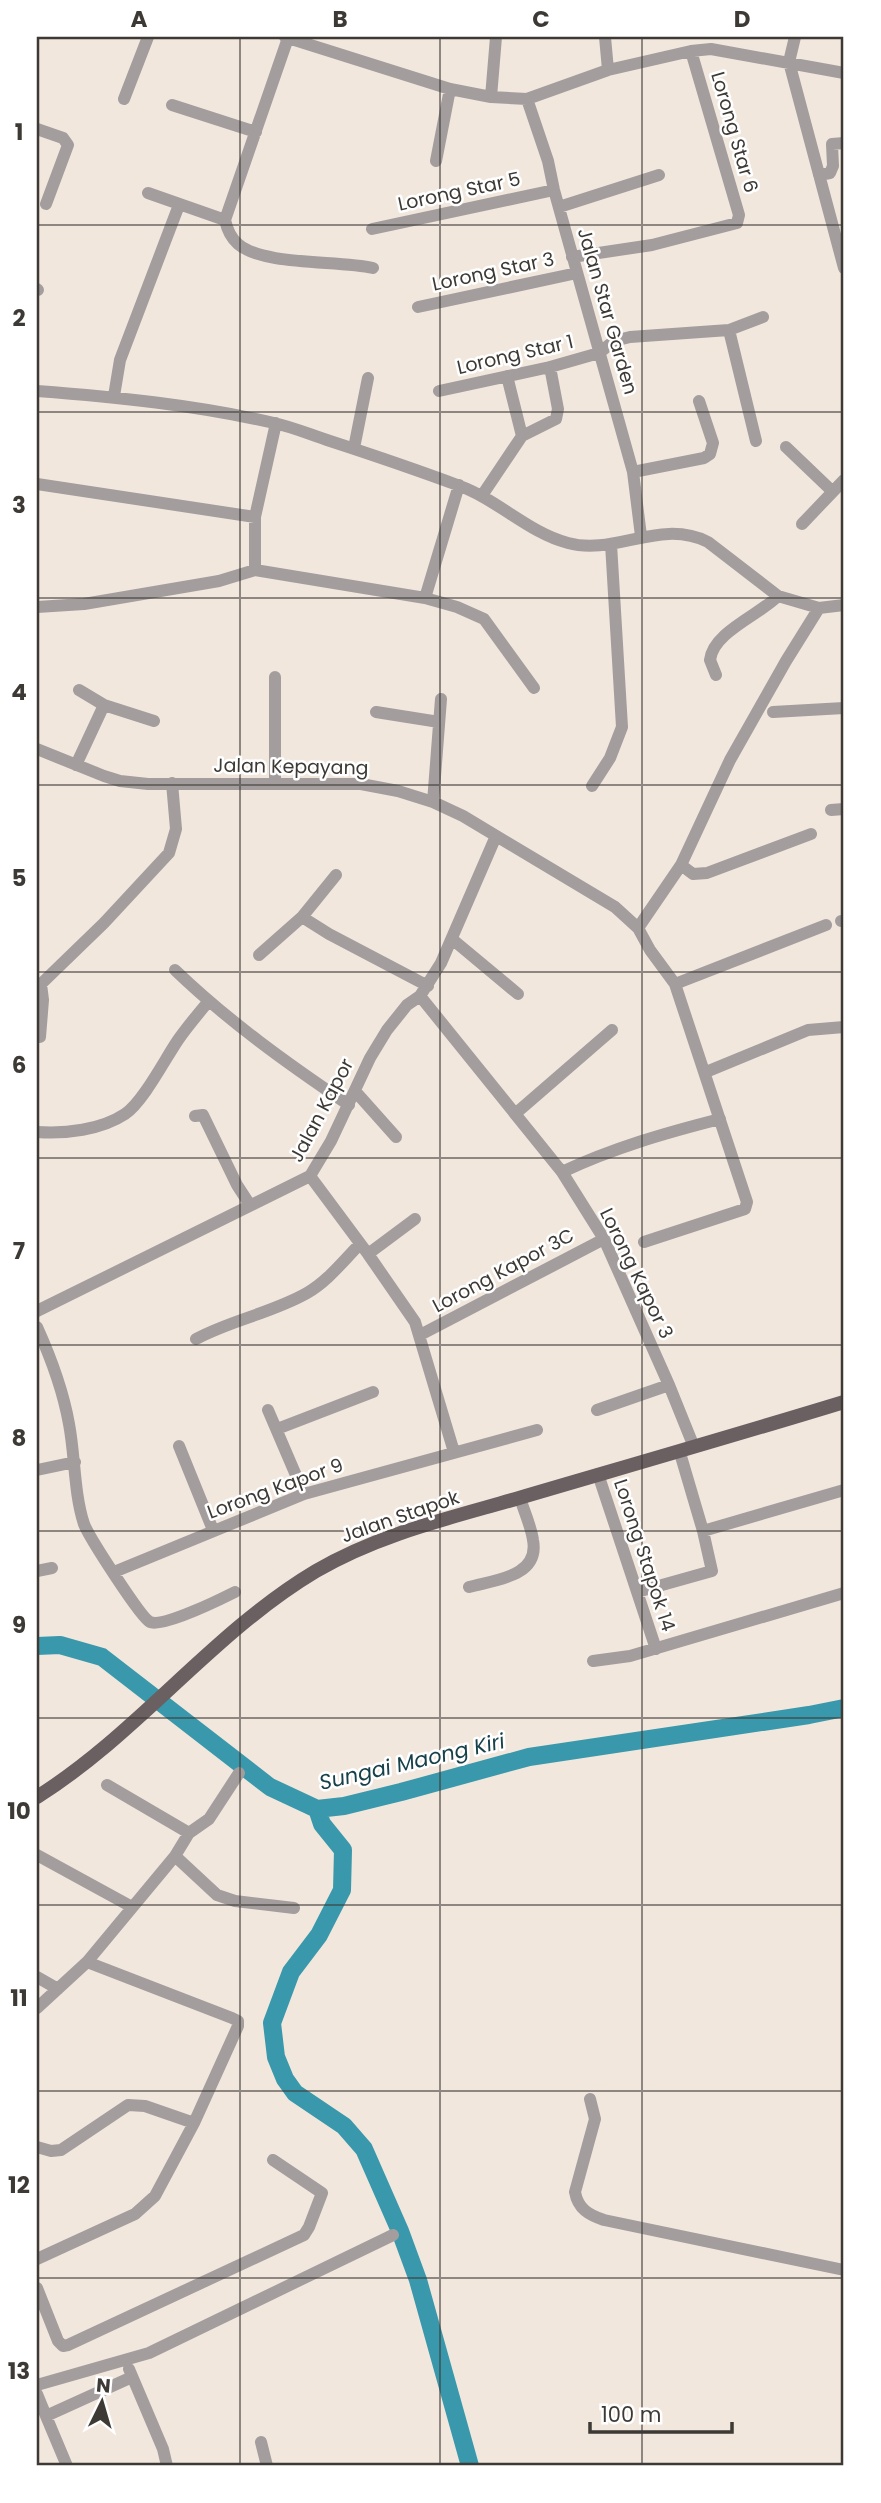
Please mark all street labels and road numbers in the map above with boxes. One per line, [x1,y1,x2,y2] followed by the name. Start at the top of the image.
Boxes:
[704,68,765,196] street label: Lorong Star 6
[395,165,523,218] street label: Lorong Star 5
[571,225,644,398] street label: Jalan Star Garden
[430,245,557,298] street label: Lorong Star 3
[454,328,576,381] street label: Lorong Star 1
[213,752,369,781] street label: Jalan Kepayang
[283,1054,360,1167] street label: Jalan Kapor
[593,1203,680,1343] street label: Lorong Kapor 3
[428,1222,579,1319] street label: Lorong Kapor 3C
[203,1451,347,1526] street label: Lorong Kapor 9
[607,1476,682,1635] street label: Lorong Stapok 14
[337,1484,463,1549] street label: Jalan Stapok

